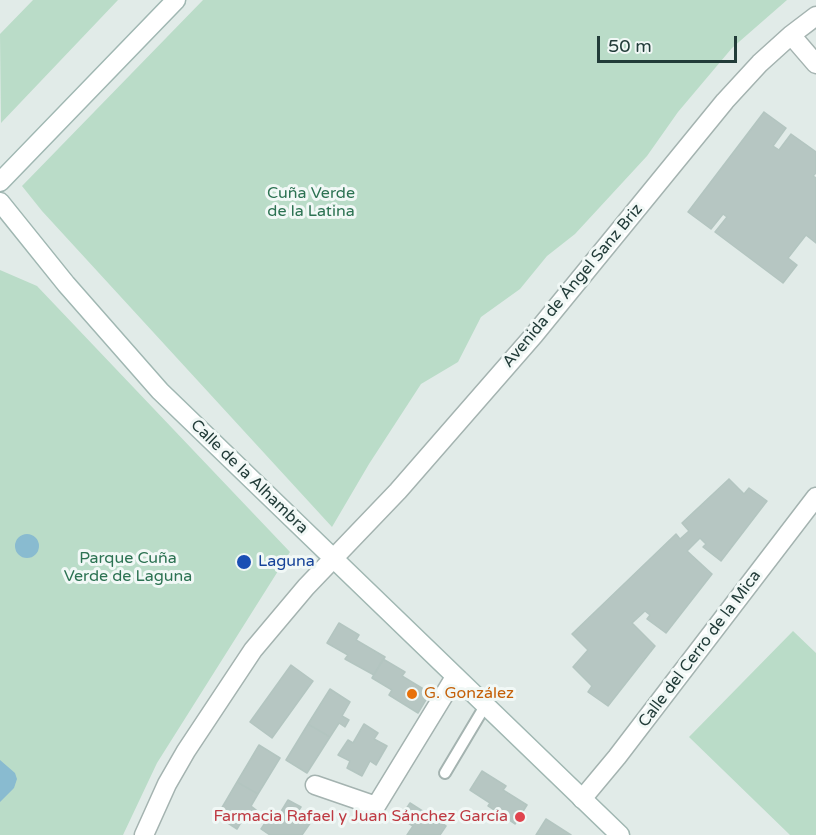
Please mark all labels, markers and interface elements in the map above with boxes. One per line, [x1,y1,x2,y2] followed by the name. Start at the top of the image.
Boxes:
[600,24,740,62] scale bar
[608,35,652,57] text: 50 m
[267,184,355,222] park label: Cuña Verde de la Latina
[499,200,647,372] street label: Avenida de Ángel Sanz Briz
[186,416,312,538] street label: Calle de la Alhambra
[64,549,192,587] park label: Parque Cuña Verde de Laguna
[258,552,315,572] place label: Laguna
[235,553,253,571] marker: Laguna
[635,567,765,731] street label: Calle del Cerro de la Mica
[424,684,514,704] place label: G. González
[405,687,419,701] marker: G. González
[213,807,508,827] place label: Farmacia Rafael y Juan Sánchez García
[513,810,527,824] marker: Farmacia Rafael y Juan Sánchez García

